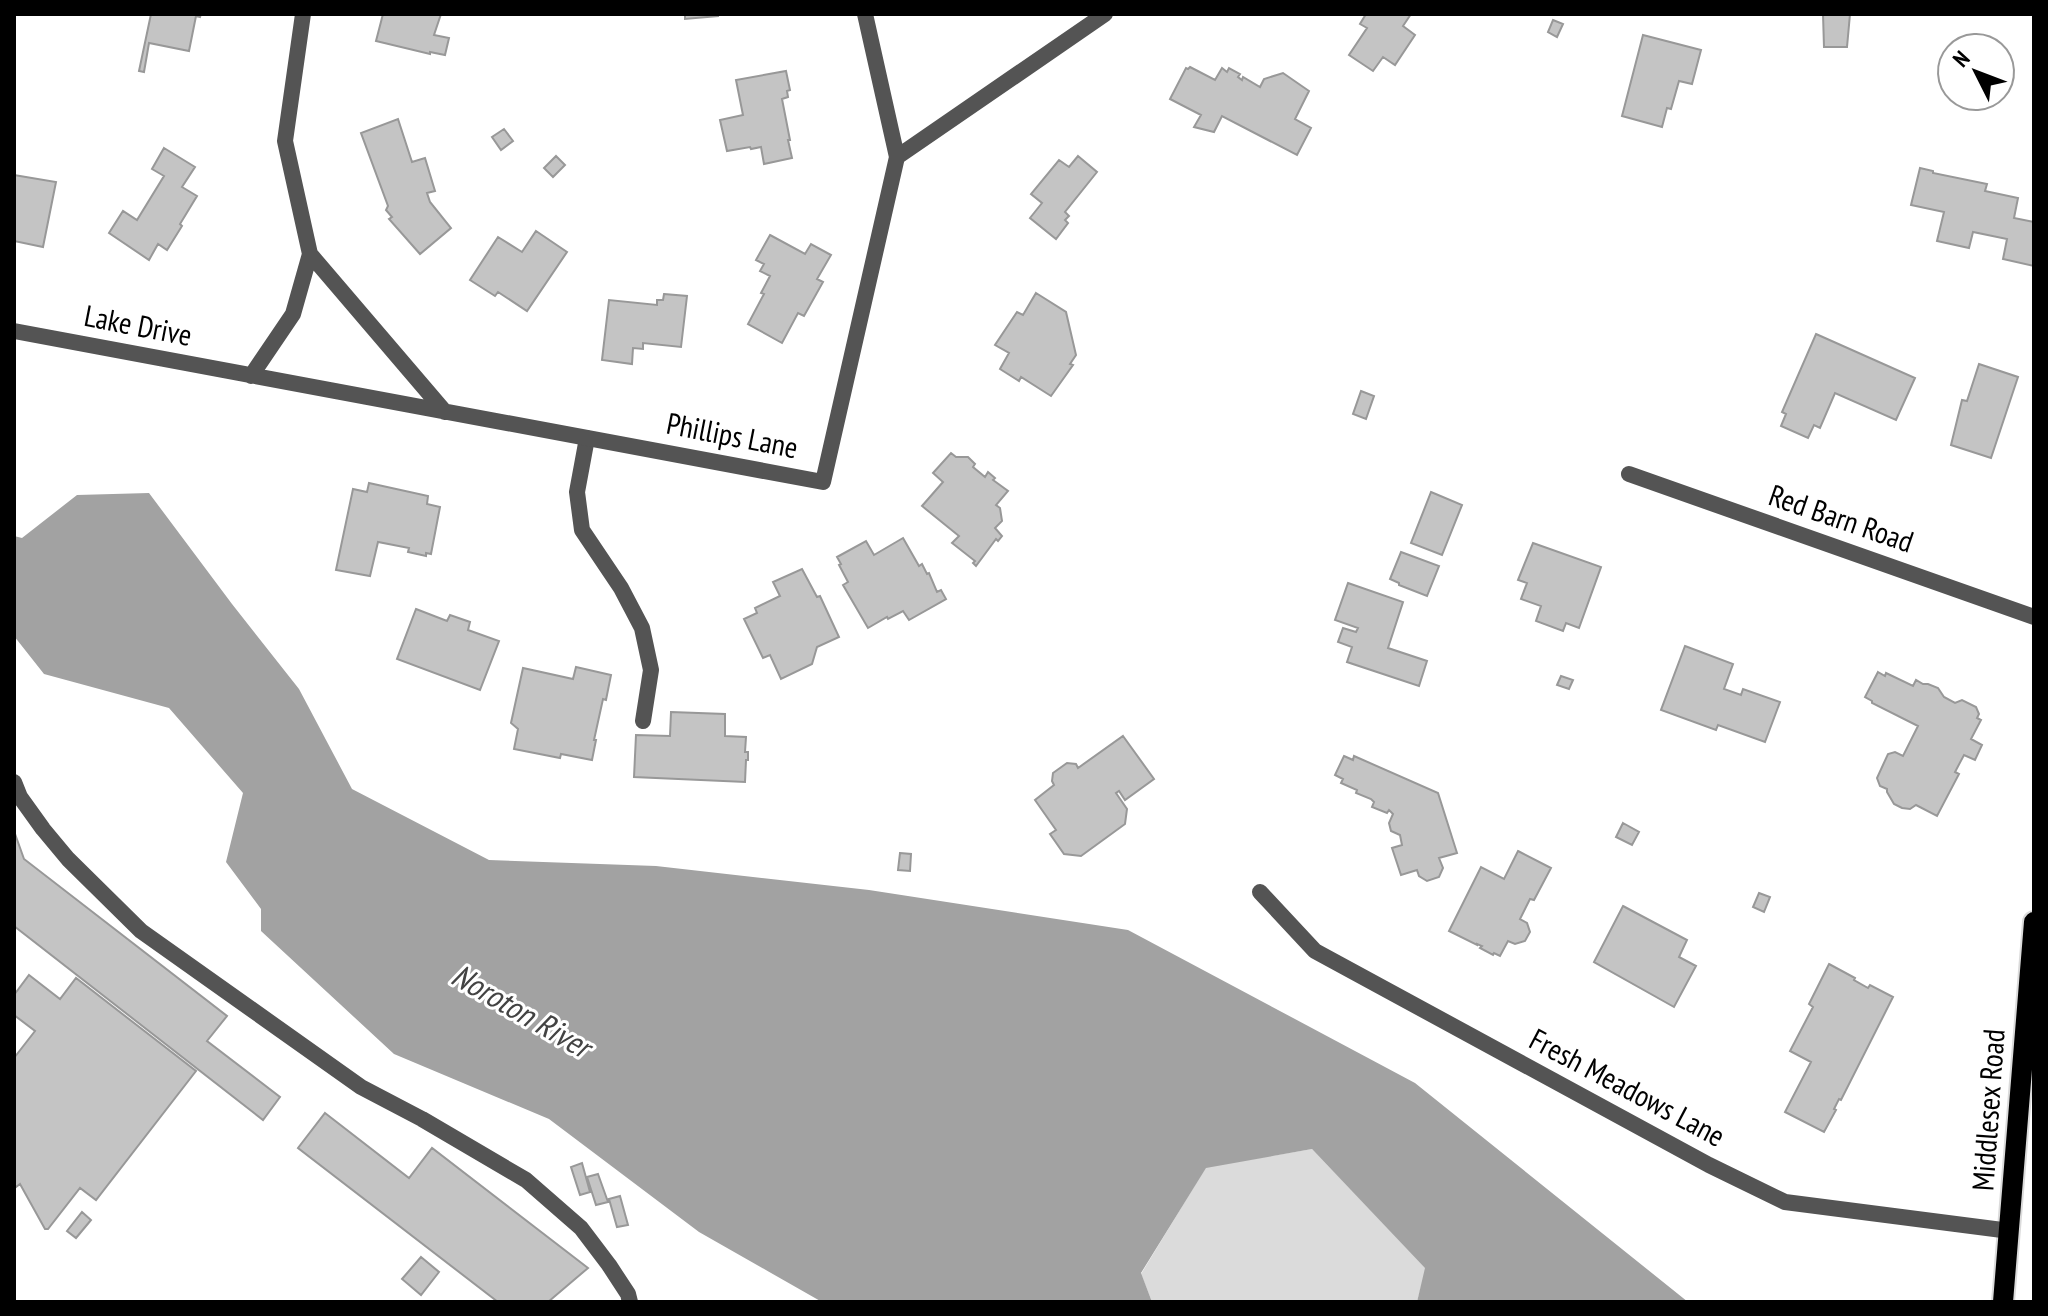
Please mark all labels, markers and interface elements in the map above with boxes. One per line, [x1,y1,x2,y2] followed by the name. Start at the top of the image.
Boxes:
[1936,32,2016,112] north arrow
[1947,45,1976,72] text: N
[81,295,195,354] street label: Lake Drive
[663,403,801,466] street label: Phillips Lane
[1764,475,1919,560] street label: Red Barn Road
[445,954,602,1069] water label: Noroton River
[1523,1019,1732,1155] street label: Fresh Meadows Lane
[1962,1028,2013,1192] street label: Middlesex Road

